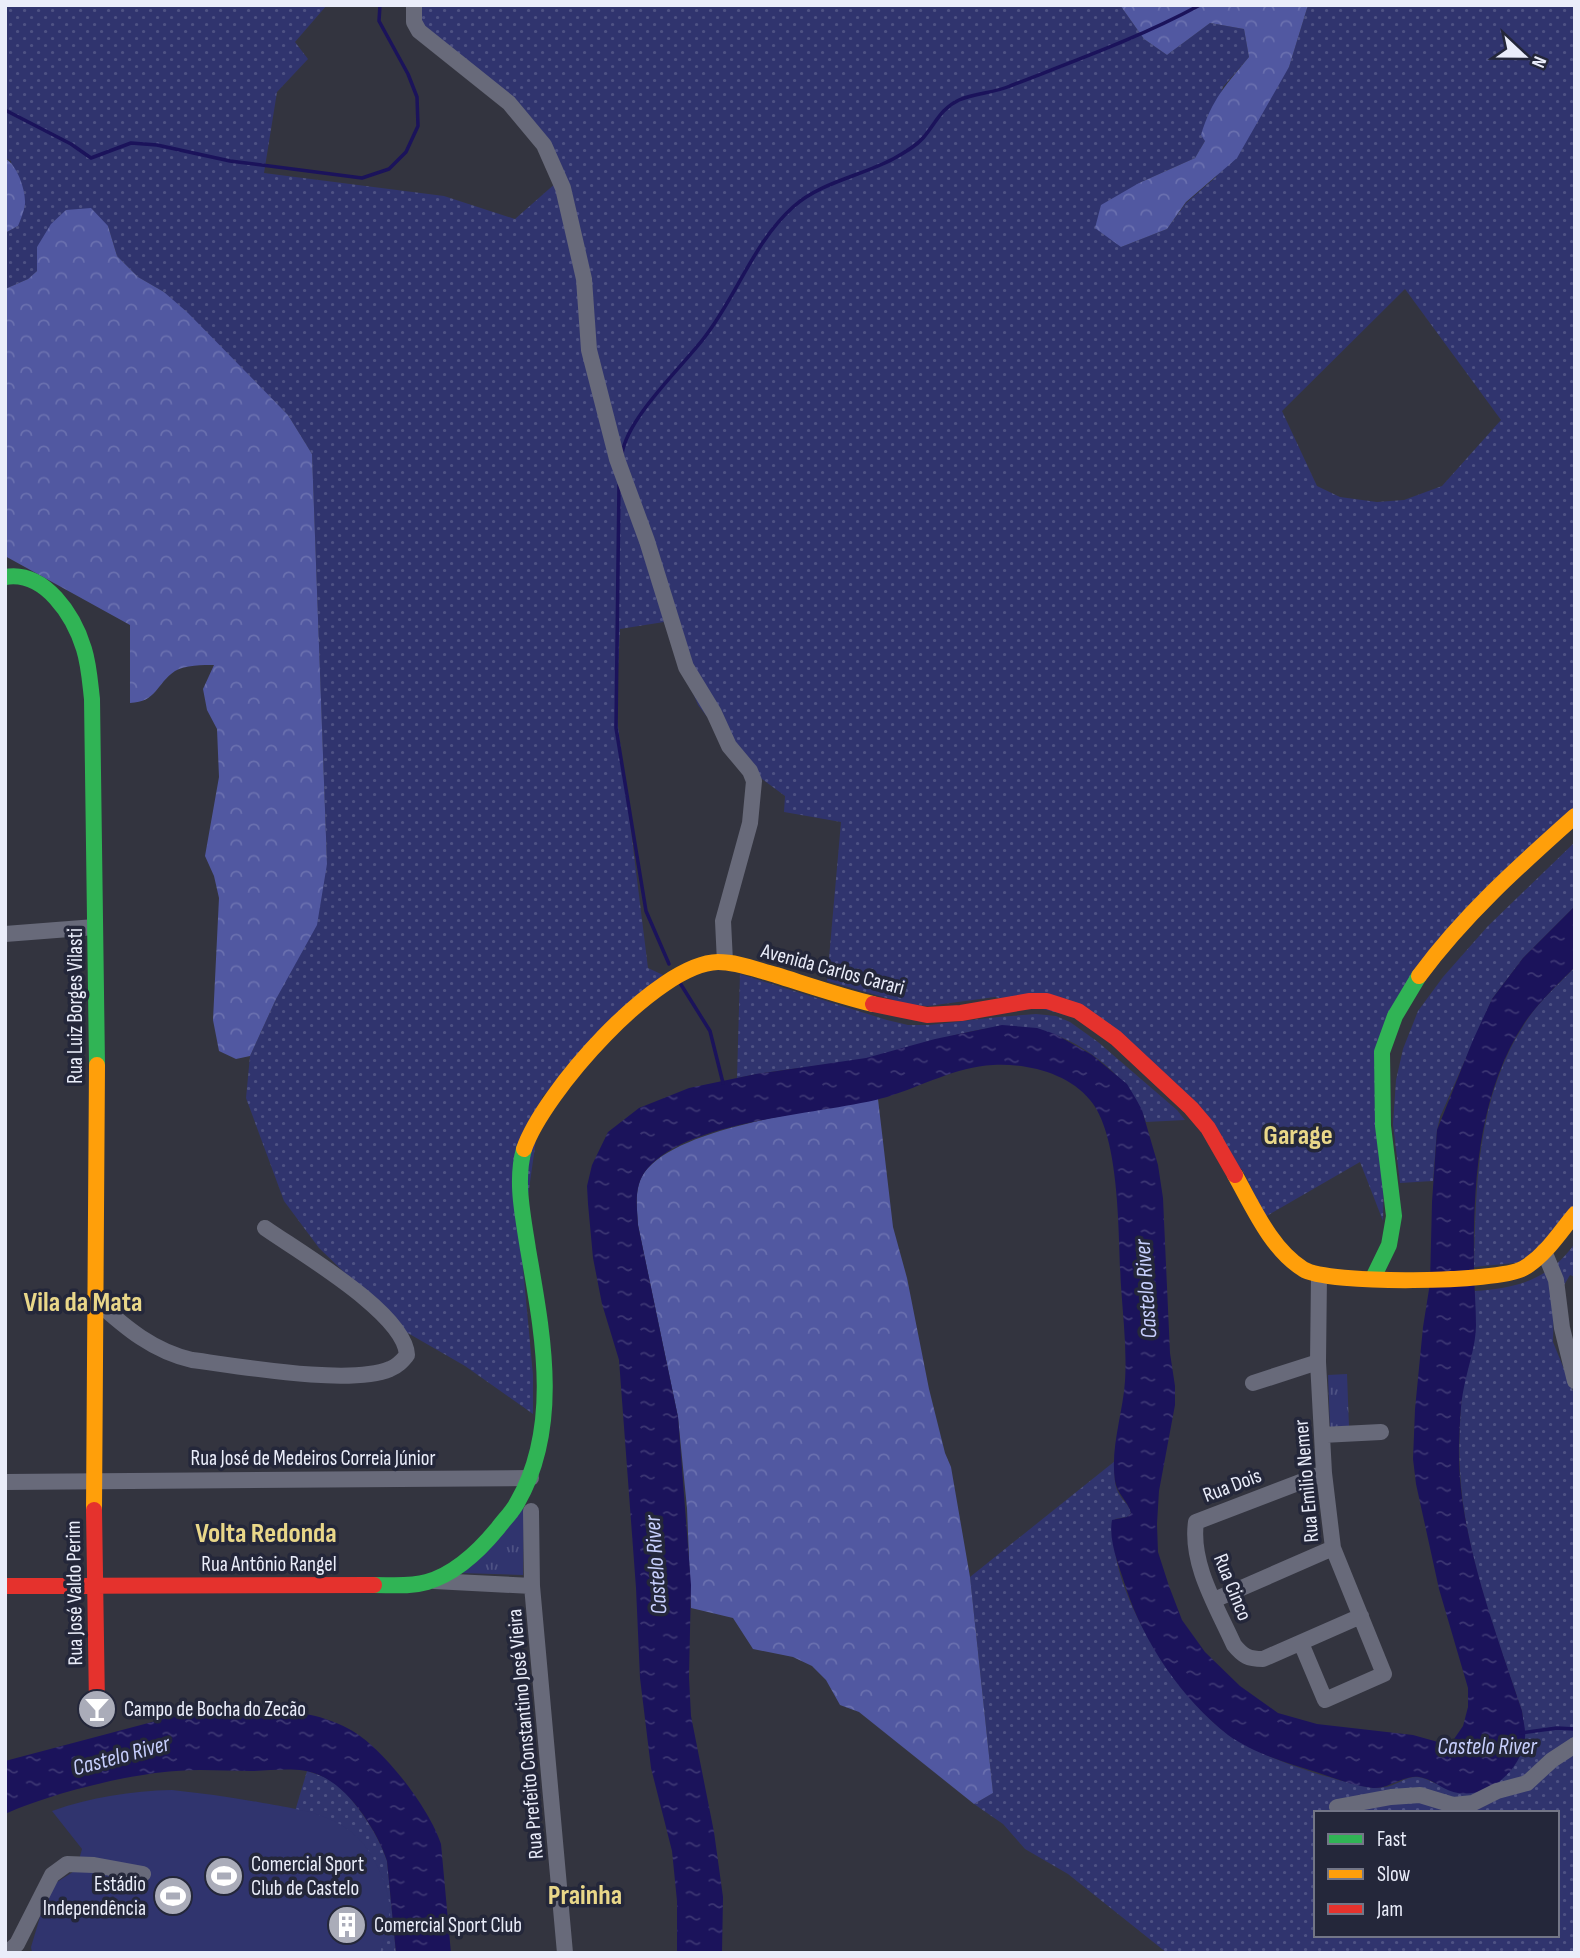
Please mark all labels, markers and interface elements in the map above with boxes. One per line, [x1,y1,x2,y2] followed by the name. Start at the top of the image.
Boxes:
[1489,21,1559,91] north arrow
[1526,53,1551,71] text: N
[63,928,88,1084] street label: Rua Luiz Borges Vilasti
[758,938,907,1001] street label: Avenida Carlos Carari
[1263,1119,1333,1152] district label: Garage
[1128,1237,1163,1340] water label: Castelo River
[24,1286,142,1319] district label: Vila da Mata
[1289,1418,1324,1543] street label: Rua Emilio Nemer
[190,1446,436,1471] street label: Rua José de Medeiros Correia Júnior
[1200,1463,1265,1508] street label: Rua Dois
[638,1513,673,1616] water label: Castelo River
[195,1517,337,1550] district label: Volta Redonda
[61,1520,88,1665] street label: Rua José Valdo Perim
[1208,1550,1257,1624] street label: Rua Cinco
[201,1552,337,1577] street label: Rua Antônio Rangel
[502,1608,549,1860] street label: Rua Prefeito Constantino José Vieira
[76,1688,118,1730] bar icon: Campo de Bocha do Zecão
[124,1697,306,1722] place label: Campo de Bocha do Zecão
[70,1729,174,1782] water label: Castelo River
[1437,1733,1538,1761] water label: Castelo River
[1314,1811,1559,1937] legend
[1377,1827,1407,1852] text: Fast
[251,1852,364,1901] place label: Comercial Sport Club de Castelo
[203,1855,245,1897] sports icon: Comercial Sport Club de Castelo
[1377,1862,1411,1887] text: Slow
[43,1872,146,1921] place label: Estádio Independência
[152,1875,194,1917] sports icon: Estádio Independência
[548,1879,622,1912] district label: Prainha
[1376,1897,1403,1922] text: Jam
[326,1904,368,1946] building icon: Comercial Sport Club
[374,1913,522,1938] place label: Comercial Sport Club

